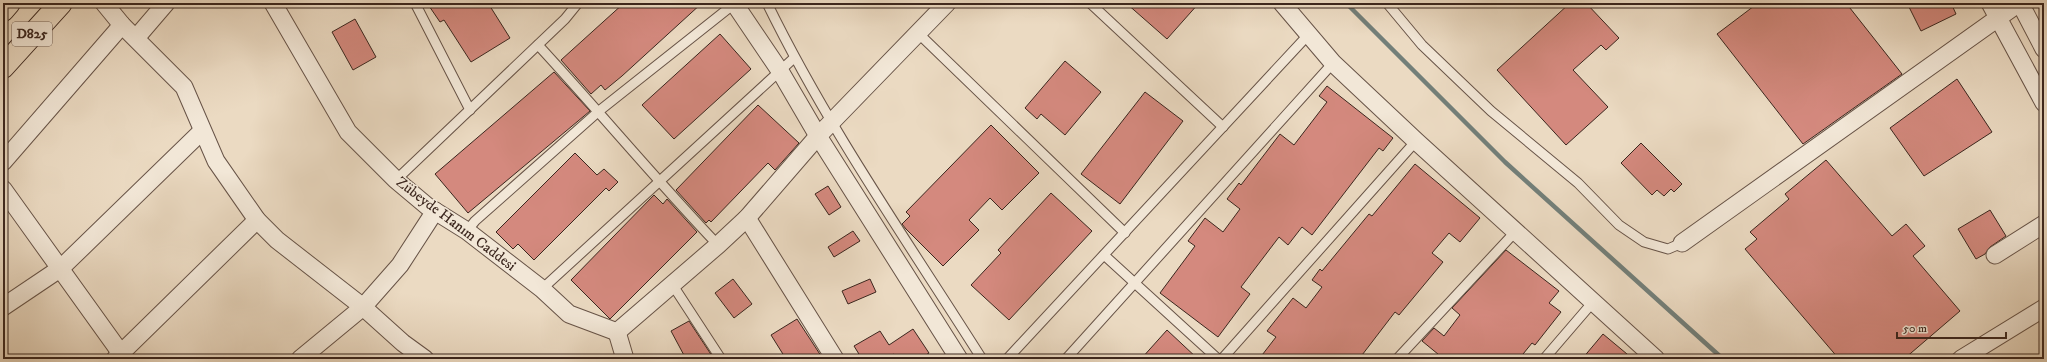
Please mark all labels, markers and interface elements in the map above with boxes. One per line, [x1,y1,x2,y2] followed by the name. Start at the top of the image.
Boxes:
[12,22,52,46] road number: D825
[392,173,520,275] street label: Zübeyde Hanım Caddesi
[1897,314,2006,340] scale bar
[1903,321,1927,336] text: 50 m

